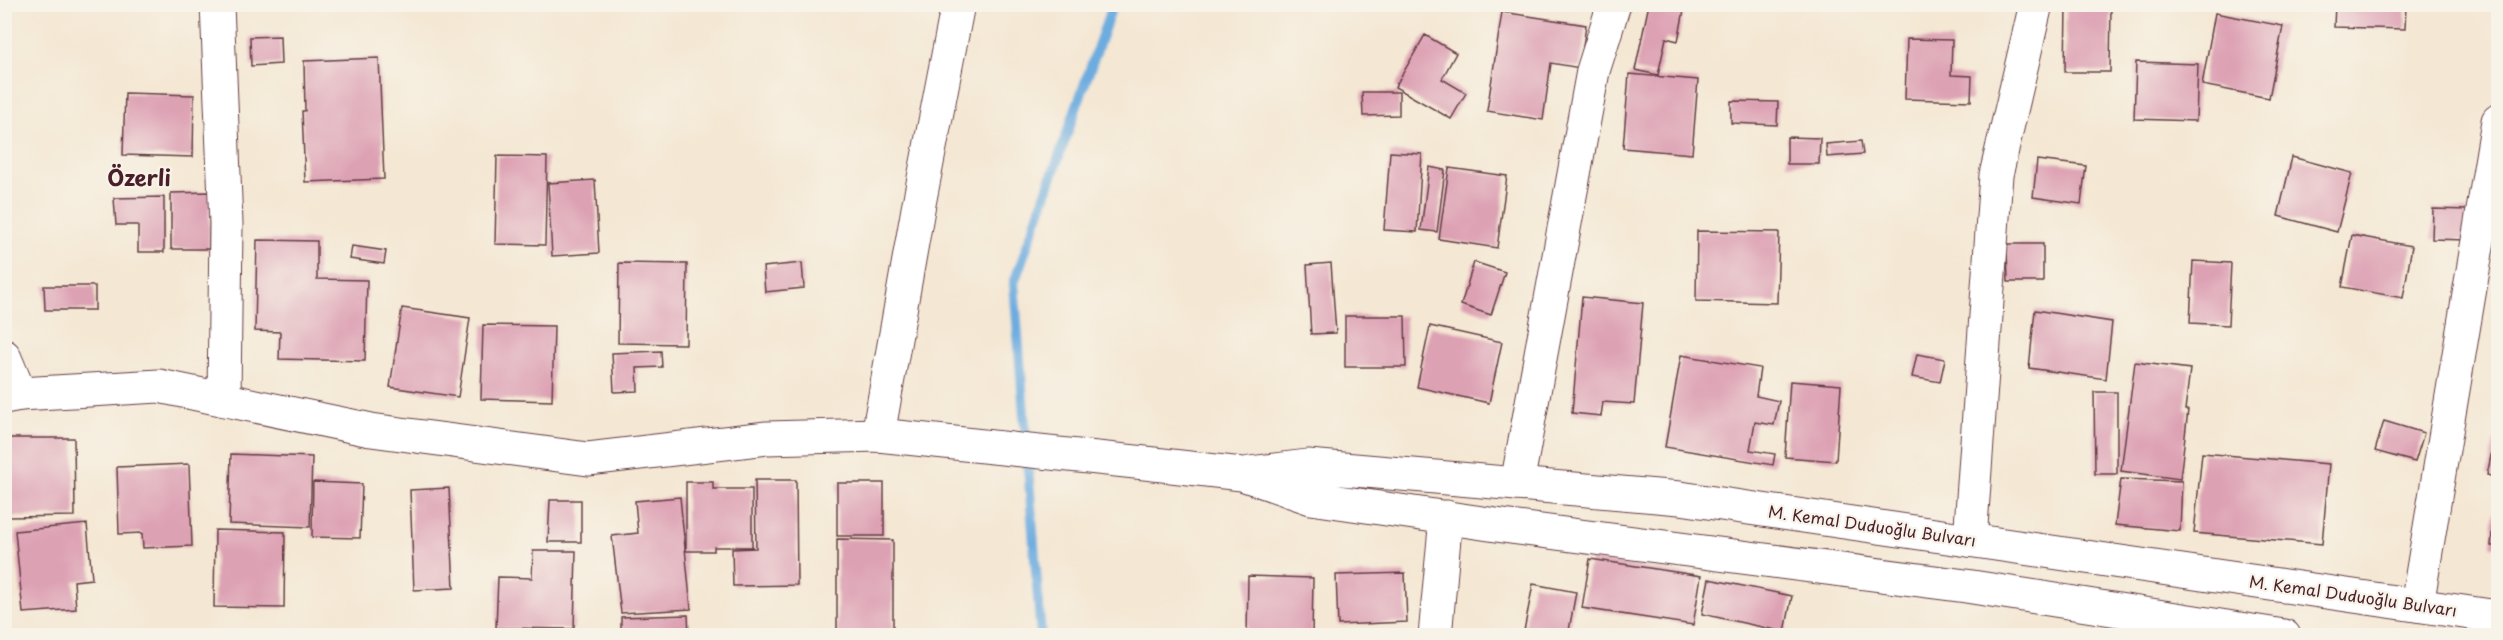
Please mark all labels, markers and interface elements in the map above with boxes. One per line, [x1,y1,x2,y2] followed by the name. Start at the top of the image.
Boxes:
[107,160,171,193] district label: Özerli
[1767,499,1977,551] street label: M. Kemal Duduoğlu Bulvarı
[2248,569,2458,621] street label: M. Kemal Duduoğlu Bulvarı

